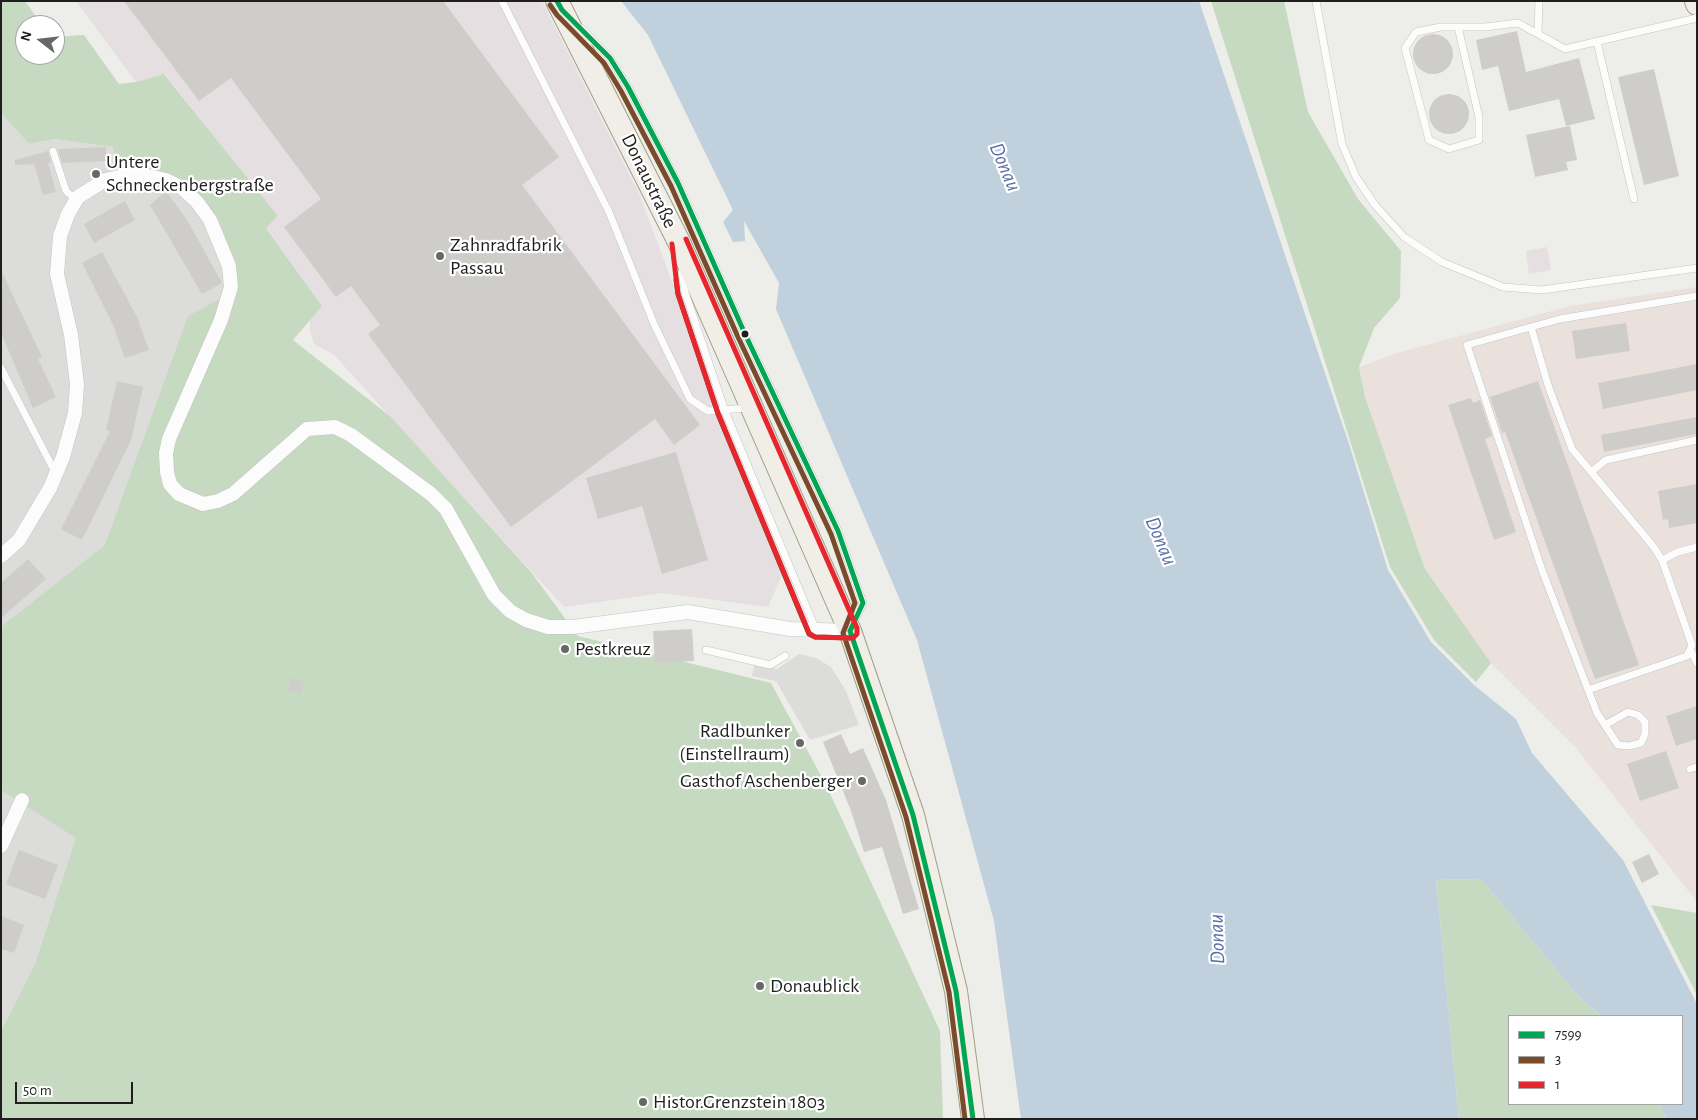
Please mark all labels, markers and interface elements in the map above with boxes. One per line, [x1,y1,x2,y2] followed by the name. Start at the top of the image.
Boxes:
[15,15,65,65] north arrow
[18,30,35,43] text: N
[616,130,682,232] street label: Donaustraße
[984,139,1026,195] water label: Donau
[106,150,274,197] place label: Untere Schneckenbergstraße
[90,168,102,180] marker: Untere Schneckenbergstraße
[450,233,562,280] place label: Zahnradfabrik Passau
[434,250,446,262] marker: Zahnradfabrik Passau
[740,329,750,339] unlabelled marker
[1140,513,1182,569] water label: Donau
[575,637,651,661] place label: Pestkreuz
[559,643,571,655] marker: Pestkreuz
[679,719,790,766] place label: Radlbunker (Einstellraum)
[794,737,806,749] marker: Radlbunker (Einstellraum)
[680,769,852,793] place label: Gasthof Aschenberger
[856,775,868,787] marker: Gasthof Aschenberger
[1204,913,1230,965] water label: Donau
[770,974,859,998] place label: Donaublick
[754,980,766,992] marker: Donaublick
[1508,1015,1683,1105] legend
[1555,1027,1582,1042] text: 7599
[1555,1052,1561,1067] text: 3
[18,1072,135,1104] scale bar
[1555,1077,1560,1092] text: 1
[23,1083,52,1098] text: 50 m
[653,1090,825,1114] place label: Histor.Grenzstein 1803
[637,1096,649,1108] marker: Histor.Grenzstein 1803

